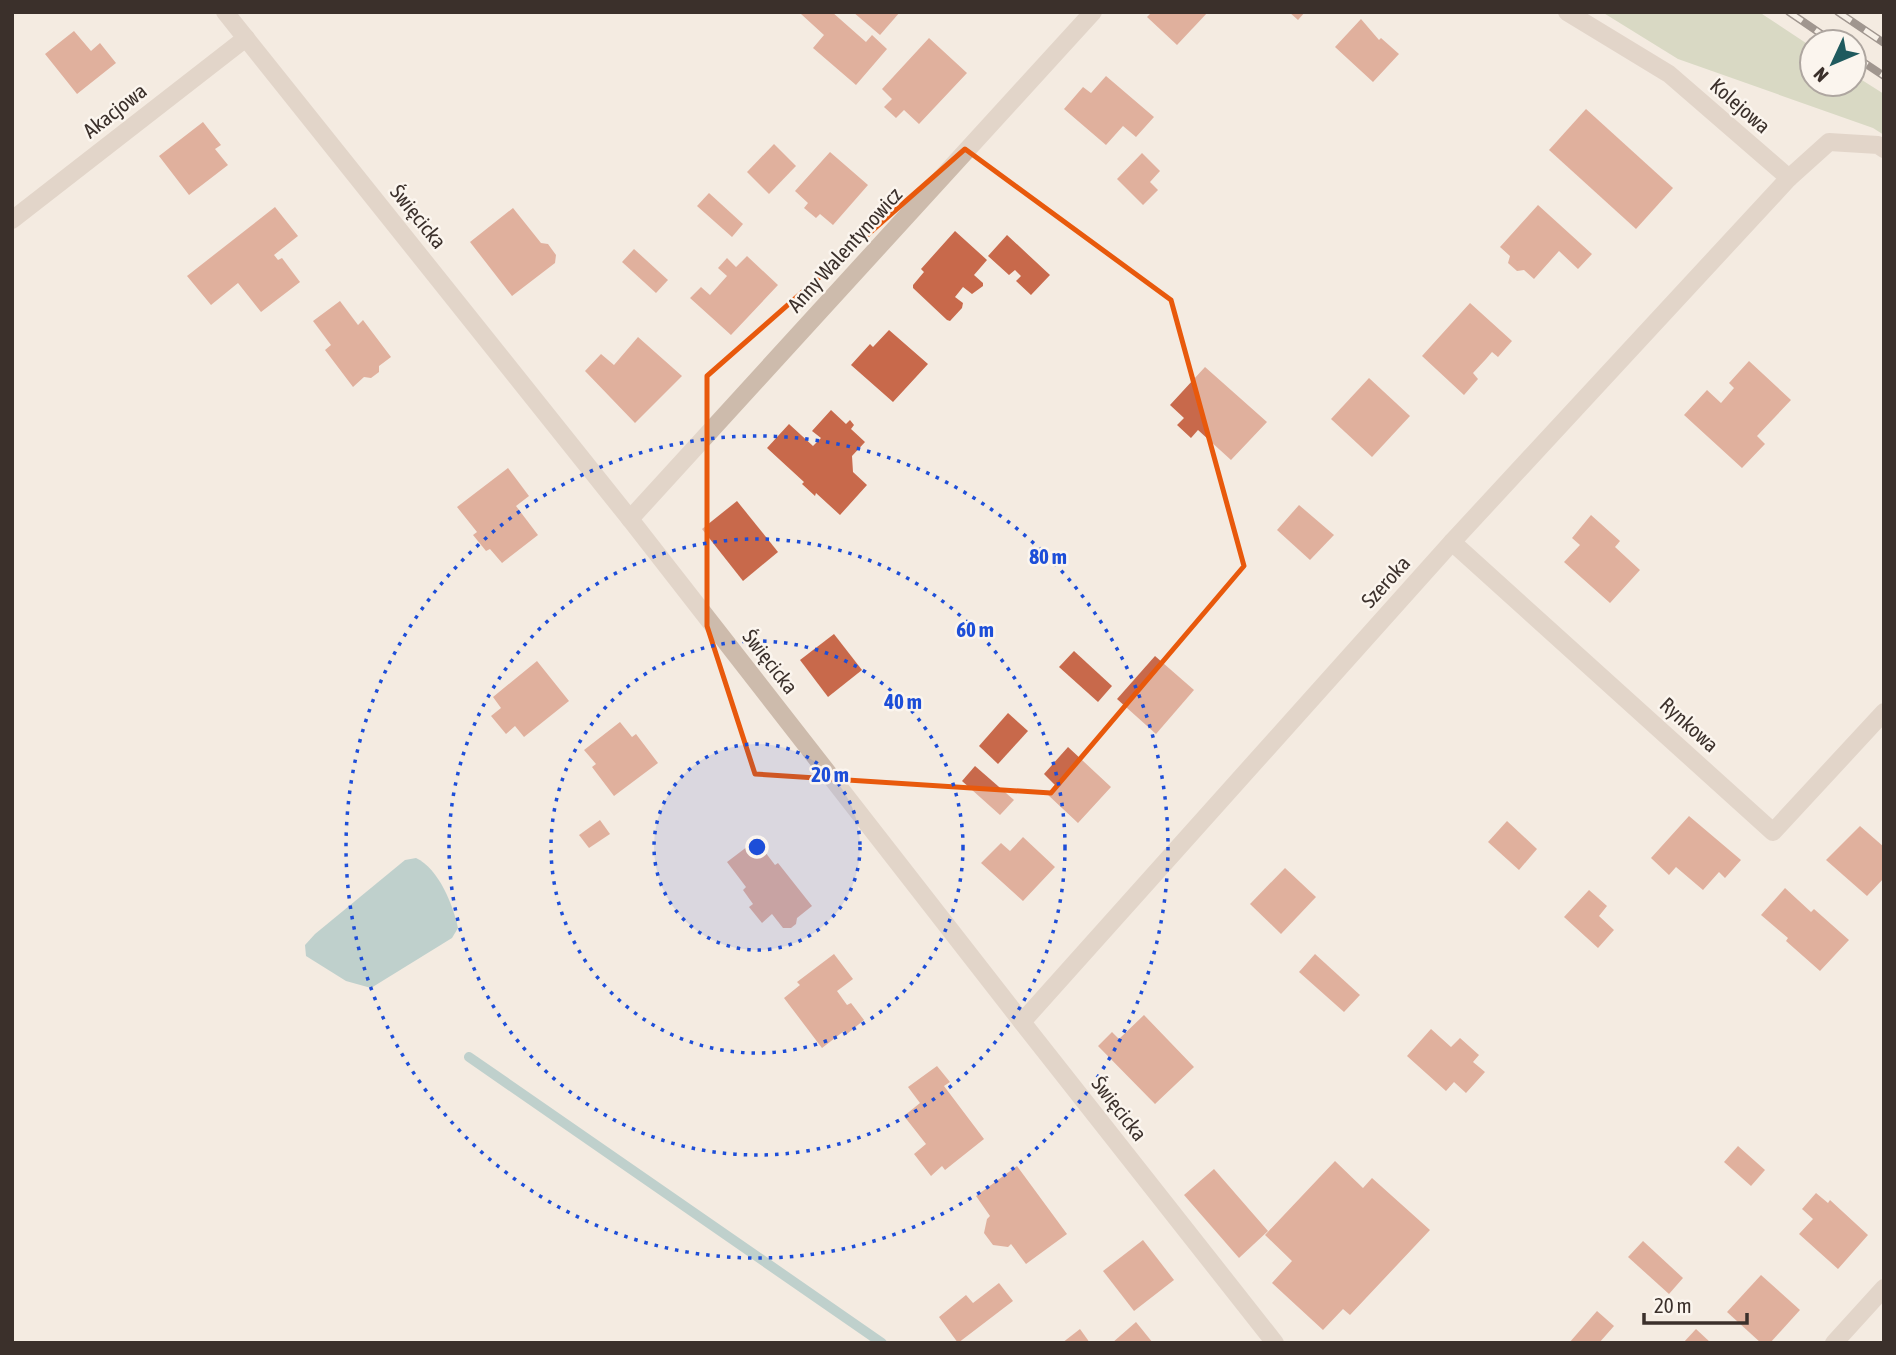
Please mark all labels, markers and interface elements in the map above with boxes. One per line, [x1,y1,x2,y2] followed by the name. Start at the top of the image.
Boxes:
[1798,28,1868,98] north arrow
[1809,63,1833,86] text: N
[1706,73,1775,138] street label: Kolejowa
[78,78,151,142] street label: Akacjowa
[386,180,452,253] street label: Święcicka
[782,182,907,316] street label: Anny Walentynowicz
[1029,544,1067,568] text: 80 m
[1356,551,1415,612] street label: Szeroka
[956,617,994,641] text: 60 m
[738,625,803,698] street label: Święcicka
[883,689,922,713] text: 40 m
[1656,692,1724,757] street label: Rynkowa
[811,762,849,786] text: 20 m
[745,835,769,859] centre of rings
[1087,1072,1152,1145] street label: Święcicka
[1644,1282,1747,1326] scale bar
[1654,1293,1692,1317] text: 20 m

